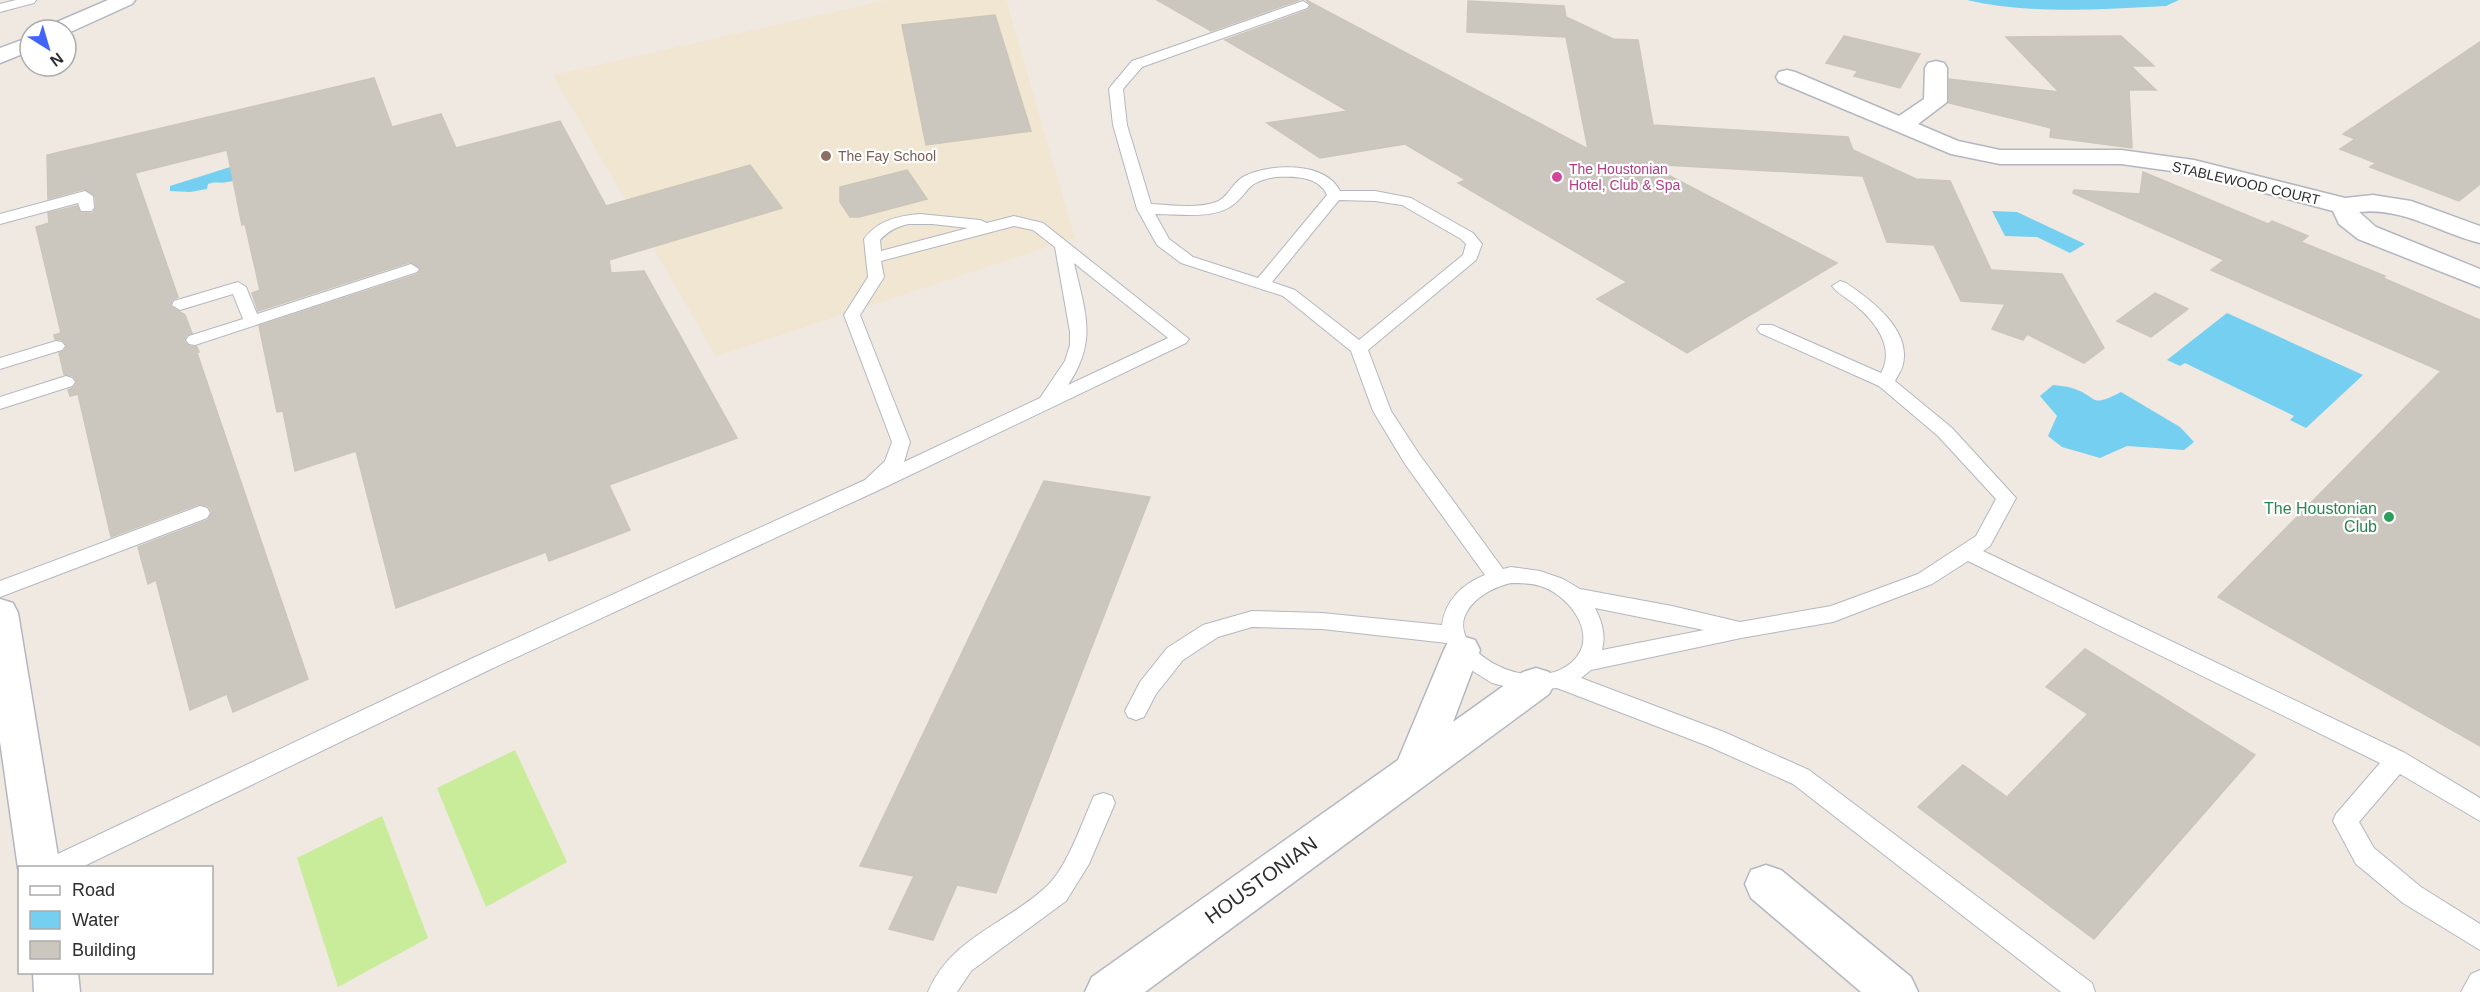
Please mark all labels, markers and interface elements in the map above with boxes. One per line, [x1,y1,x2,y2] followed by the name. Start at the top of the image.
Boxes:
[18,18,78,78] north arrow
[47,49,66,70] text: N
[838,148,936,164] place label: The Fay School
[819,149,833,163] marker: The Fay School
[2171,158,2322,208] street label: STABLEWOOD COURT
[1569,161,1680,193] place label: The Houstonian Hotel, Club & Spa
[1550,170,1564,184] marker: The Houstonian Hotel, Club & Spa
[2264,500,2377,535] place label: The Houstonian Club
[2382,510,2396,524] marker: The Houstonian Club
[1201,832,1321,928] street label: HOUSTONIAN
[18,866,213,974] legend
[72,880,115,900] text: Road
[72,910,119,930] text: Water
[72,940,136,960] text: Building

